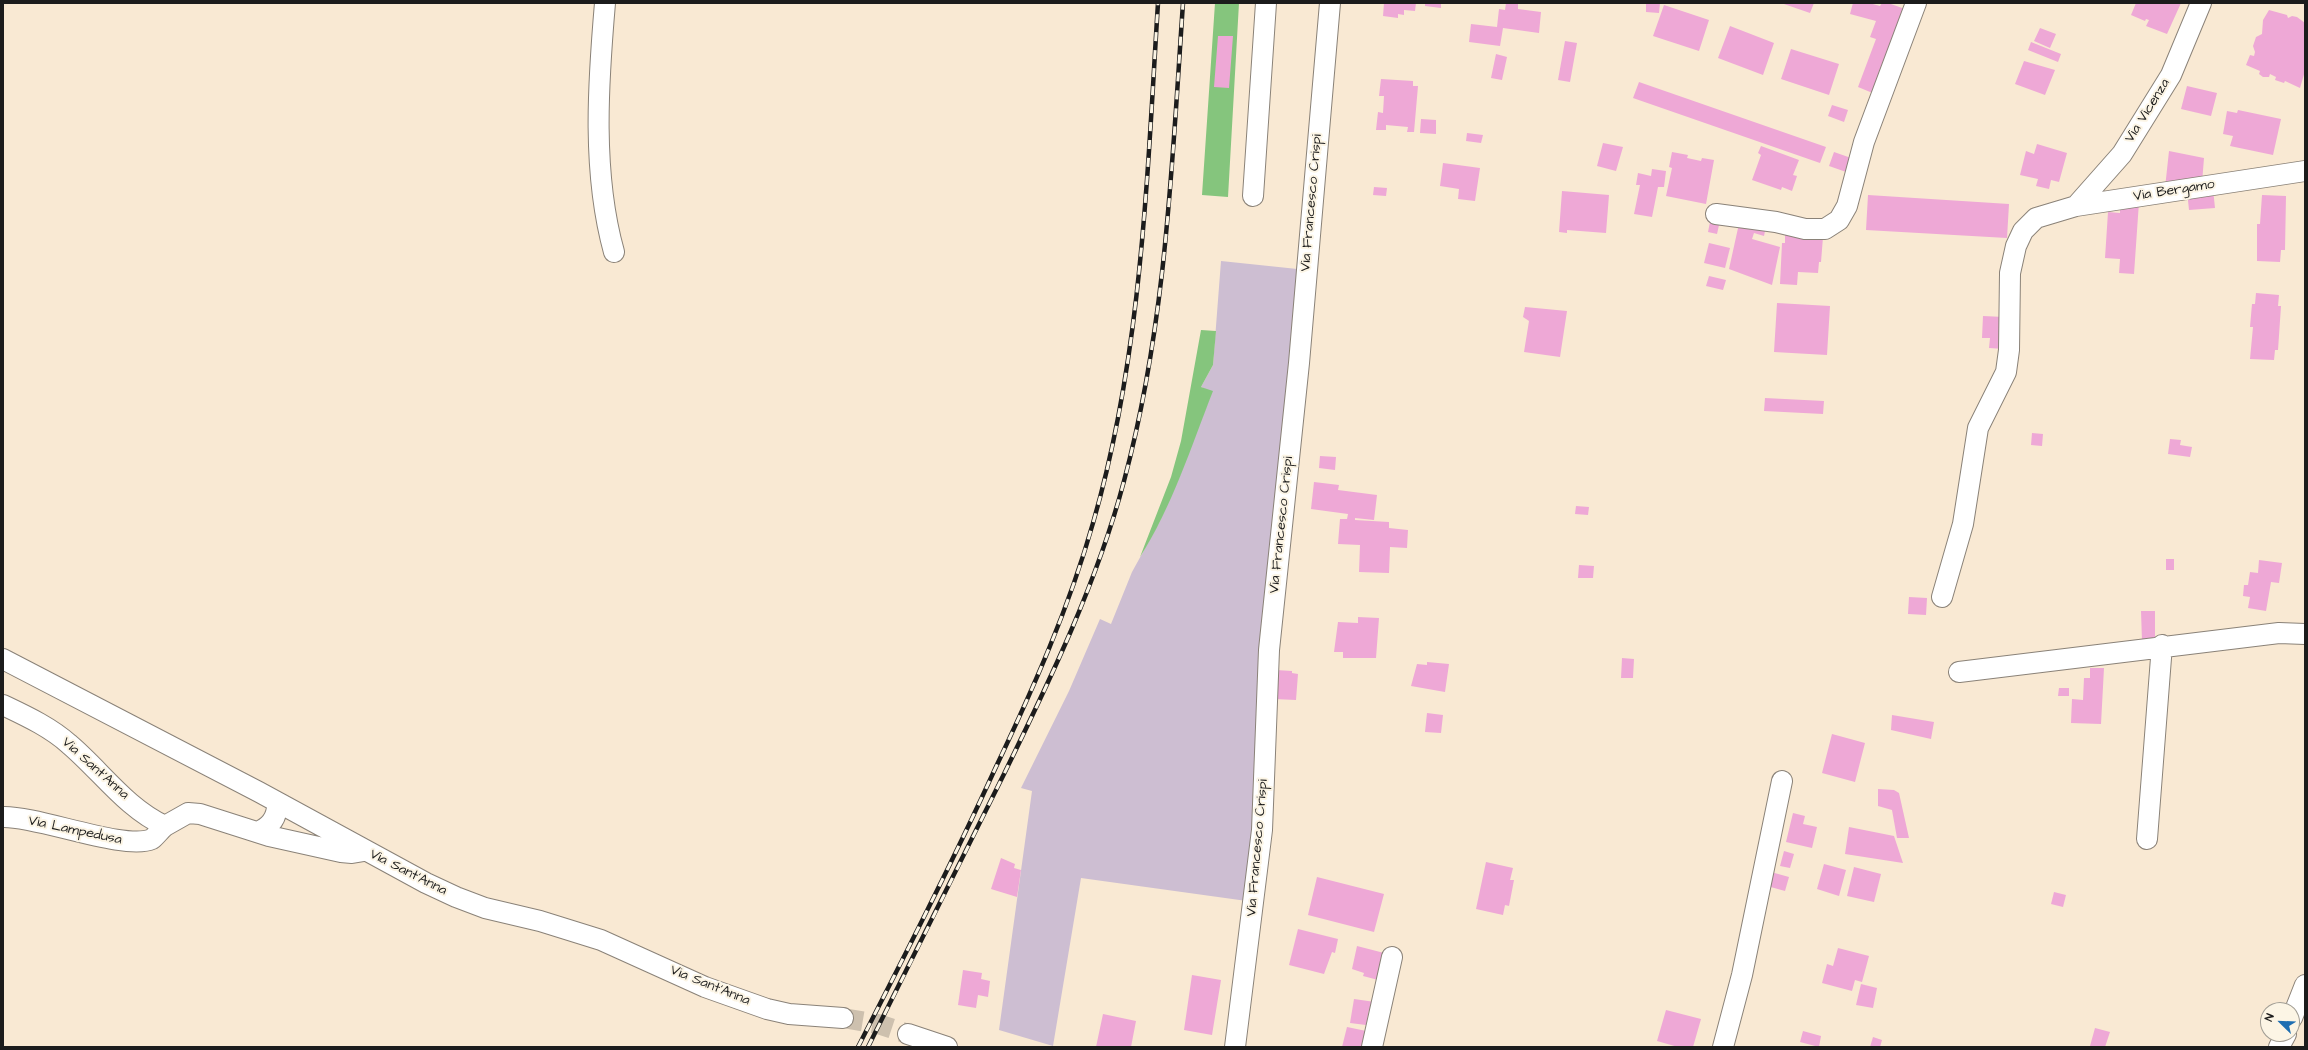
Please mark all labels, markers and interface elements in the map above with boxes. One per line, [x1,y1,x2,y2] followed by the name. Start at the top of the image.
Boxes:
[2122,76,2174,146] street label: Via Vicenza
[1298,134,1326,272] street label: Via Francesco Crispi
[2132,176,2216,206] street label: Via Bergamo
[1266,456,1298,594] street label: Via Francesco Crispi
[58,734,132,804] street label: Via Sant'Anna
[1244,779,1272,917] street label: Via Francesco Crispi
[27,813,123,849] street label: Via Lampedusa
[366,846,450,900] street label: Via Sant'Anna
[668,962,752,1010] street label: Via Sant'Anna
[2260,1002,2300,1042] north arrow
[2261,1011,2278,1024] text: N

